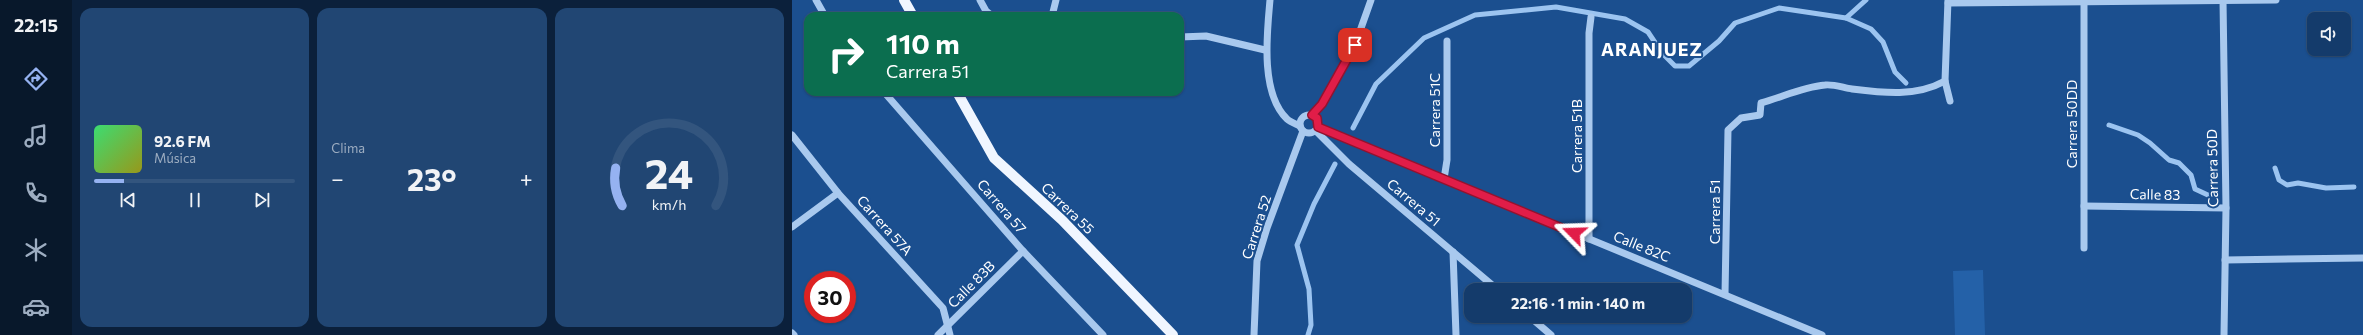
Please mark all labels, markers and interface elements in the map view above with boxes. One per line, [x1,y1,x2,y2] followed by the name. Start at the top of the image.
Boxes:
[2307,12,2351,56] map controls
[2307,12,2351,56] button: sound
[14,14,58,36] text: 22:15
[886,26,960,60] text: 110 m
[820,28,872,80] icon: right
[1338,28,1372,62] pin
[1344,34,1366,56] icon: arrive
[1601,38,1703,60] district label: ARANJUEZ
[886,60,969,82] text: Carrera 51
[22,65,50,93] icon: directions
[1426,73,1443,147] street label: Carrera 51C
[2063,80,2080,168] street label: Carrera 50DD
[1568,99,1585,173] street label: Carrera 51B
[22,122,50,150] icon: music
[2203,129,2221,207] street label: Carrera 50D
[154,132,211,150] text: 92.6 FM
[331,140,365,156] text: Clima
[645,146,694,197] text: 24
[154,150,196,166] text: Música
[407,160,457,197] text: 23°
[331,165,344,192] text: −
[520,165,533,192] text: +
[974,175,1030,237] street label: Carrera 57
[1384,175,1444,229] street label: Carrera 51
[22,179,50,207] icon: phone
[1038,179,1098,237] street label: Carrera 55
[1706,180,1723,244] street label: Carrera 51
[2130,185,2180,203] street label: Calle 83
[117,189,139,211] icon: previous
[184,189,206,211] icon: pause
[251,189,273,211] icon: next
[854,192,917,259] street label: Carrera 57A
[1238,193,1274,261] street label: Carrera 52
[652,194,687,212] text: km/h
[1553,212,1595,254] position arrow
[1611,227,1673,265] street label: Calle 82C
[22,236,50,264] icon: climate
[944,257,998,311] street label: Calle 83B
[804,271,856,323] speed limit sign: 30
[22,293,50,321] icon: car
[1511,294,1645,312] text: 22:16 · 1 min · 140 m

